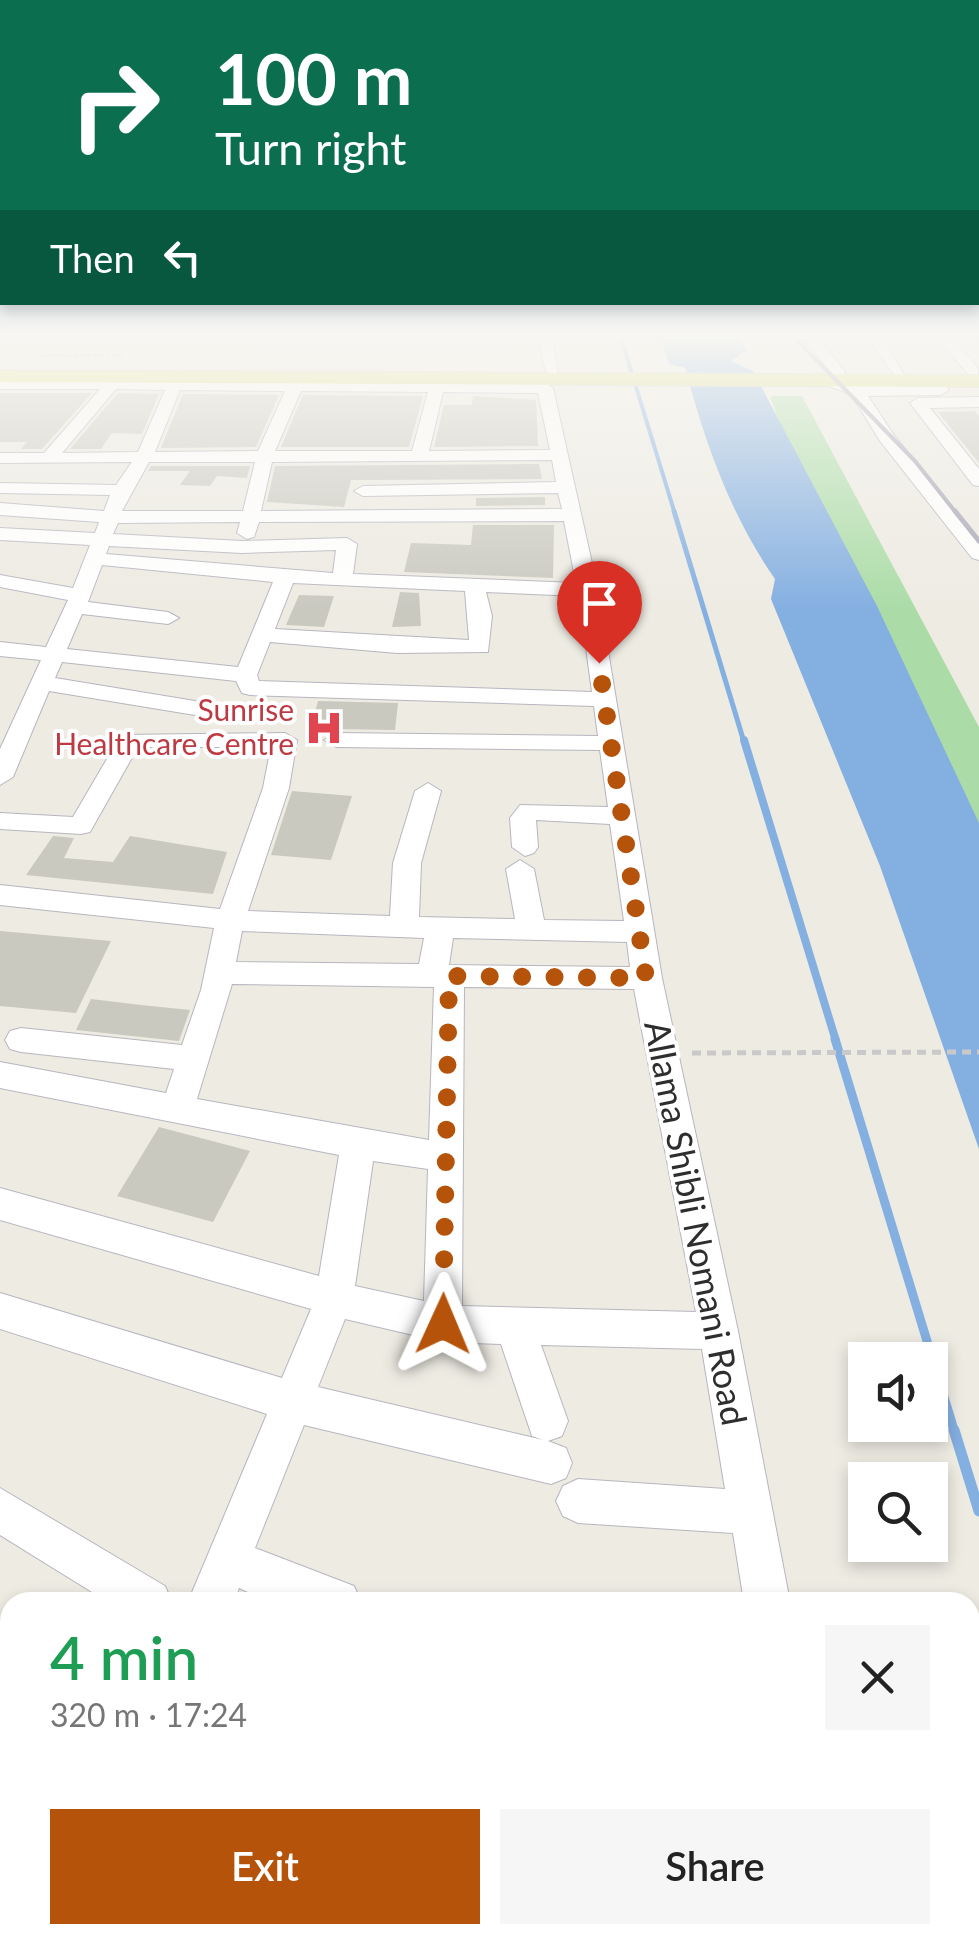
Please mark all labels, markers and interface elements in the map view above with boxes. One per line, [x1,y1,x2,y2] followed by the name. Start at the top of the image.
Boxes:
[215,36,412,120] text: 100 m
[50,40,180,170] icon: right
[215,121,406,175] text: Turn right
[155,230,210,285] icon: left
[50,235,135,281] text: Then
[557,561,642,664] pin
[572,576,627,631] icon: arrive
[54,691,294,761] place label: Sunrise Healthcare Centre
[303,707,345,749] hospital icon: Sunrise Healthcare Centre
[637,1017,757,1428] street label: Allama Shibli Nomani Road
[391,1272,495,1376] position arrow
[848,1342,948,1562] map controls
[848,1342,948,1442] button: sound
[848,1462,948,1562] button: search
[50,1621,198,1693] text: 4 min
[825,1625,930,1730] button: close
[50,1695,247,1734] text: 320 m · 17:24
[50,1809,480,1924] button: Exit
[500,1809,930,1924] button: Share

